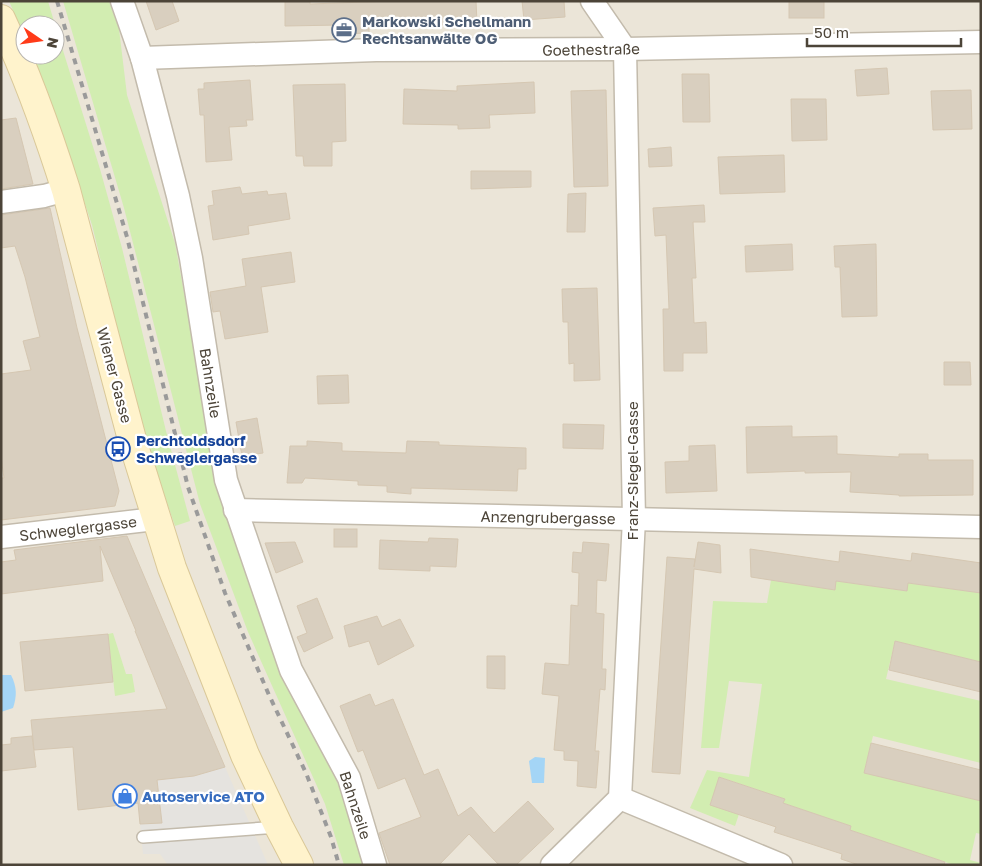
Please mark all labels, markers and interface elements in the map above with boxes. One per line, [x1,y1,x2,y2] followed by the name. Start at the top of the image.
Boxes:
[362,12,531,47] place label: Markowski Schellmann Rechtsanwälte OG
[15,15,65,65] north arrow
[807,15,961,47] scale bar
[331,17,357,43] office icon: Markowski Schellmann Rechtsanwälte OG
[814,23,849,41] text: 50 m
[44,36,63,50] text: N
[542,39,640,59] street label: Goethestraße
[94,325,136,425] street label: Wiener Gasse
[197,347,225,420] street label: Bahnzeile
[623,401,641,541] street label: Franz-Siegel-Gasse
[136,431,257,466] place label: Perchtoldsdorf Schweglergasse
[105,436,131,462] bus stop icon: Perchtoldsdorf Schweglergasse
[480,507,616,527] street label: Anzengrubergasse
[18,512,138,544] street label: Schweglergasse
[337,769,376,842] street label: Bahnzeile
[112,783,138,809] shop icon: Autoservice ATO
[142,787,265,805] place label: Autoservice ATO

